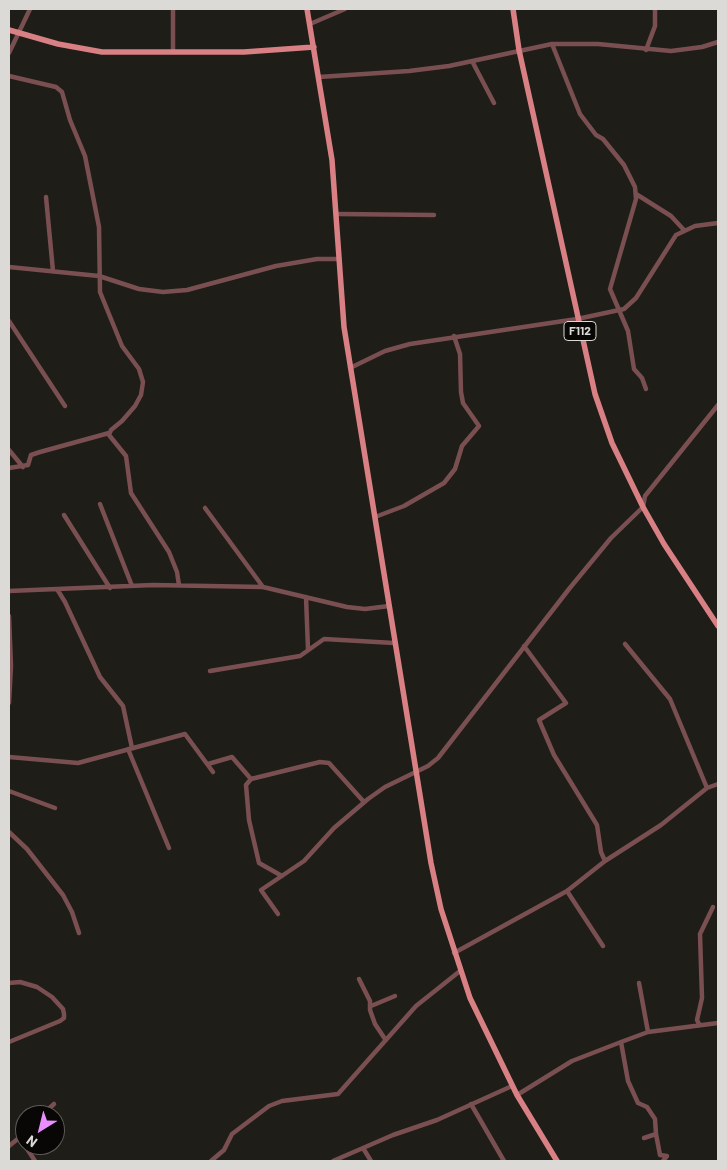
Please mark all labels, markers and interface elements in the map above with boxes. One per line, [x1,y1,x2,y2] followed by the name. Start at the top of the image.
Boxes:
[564,322,596,341] road number: F112
[15,1105,65,1155] north arrow
[23,1132,40,1151] text: N

